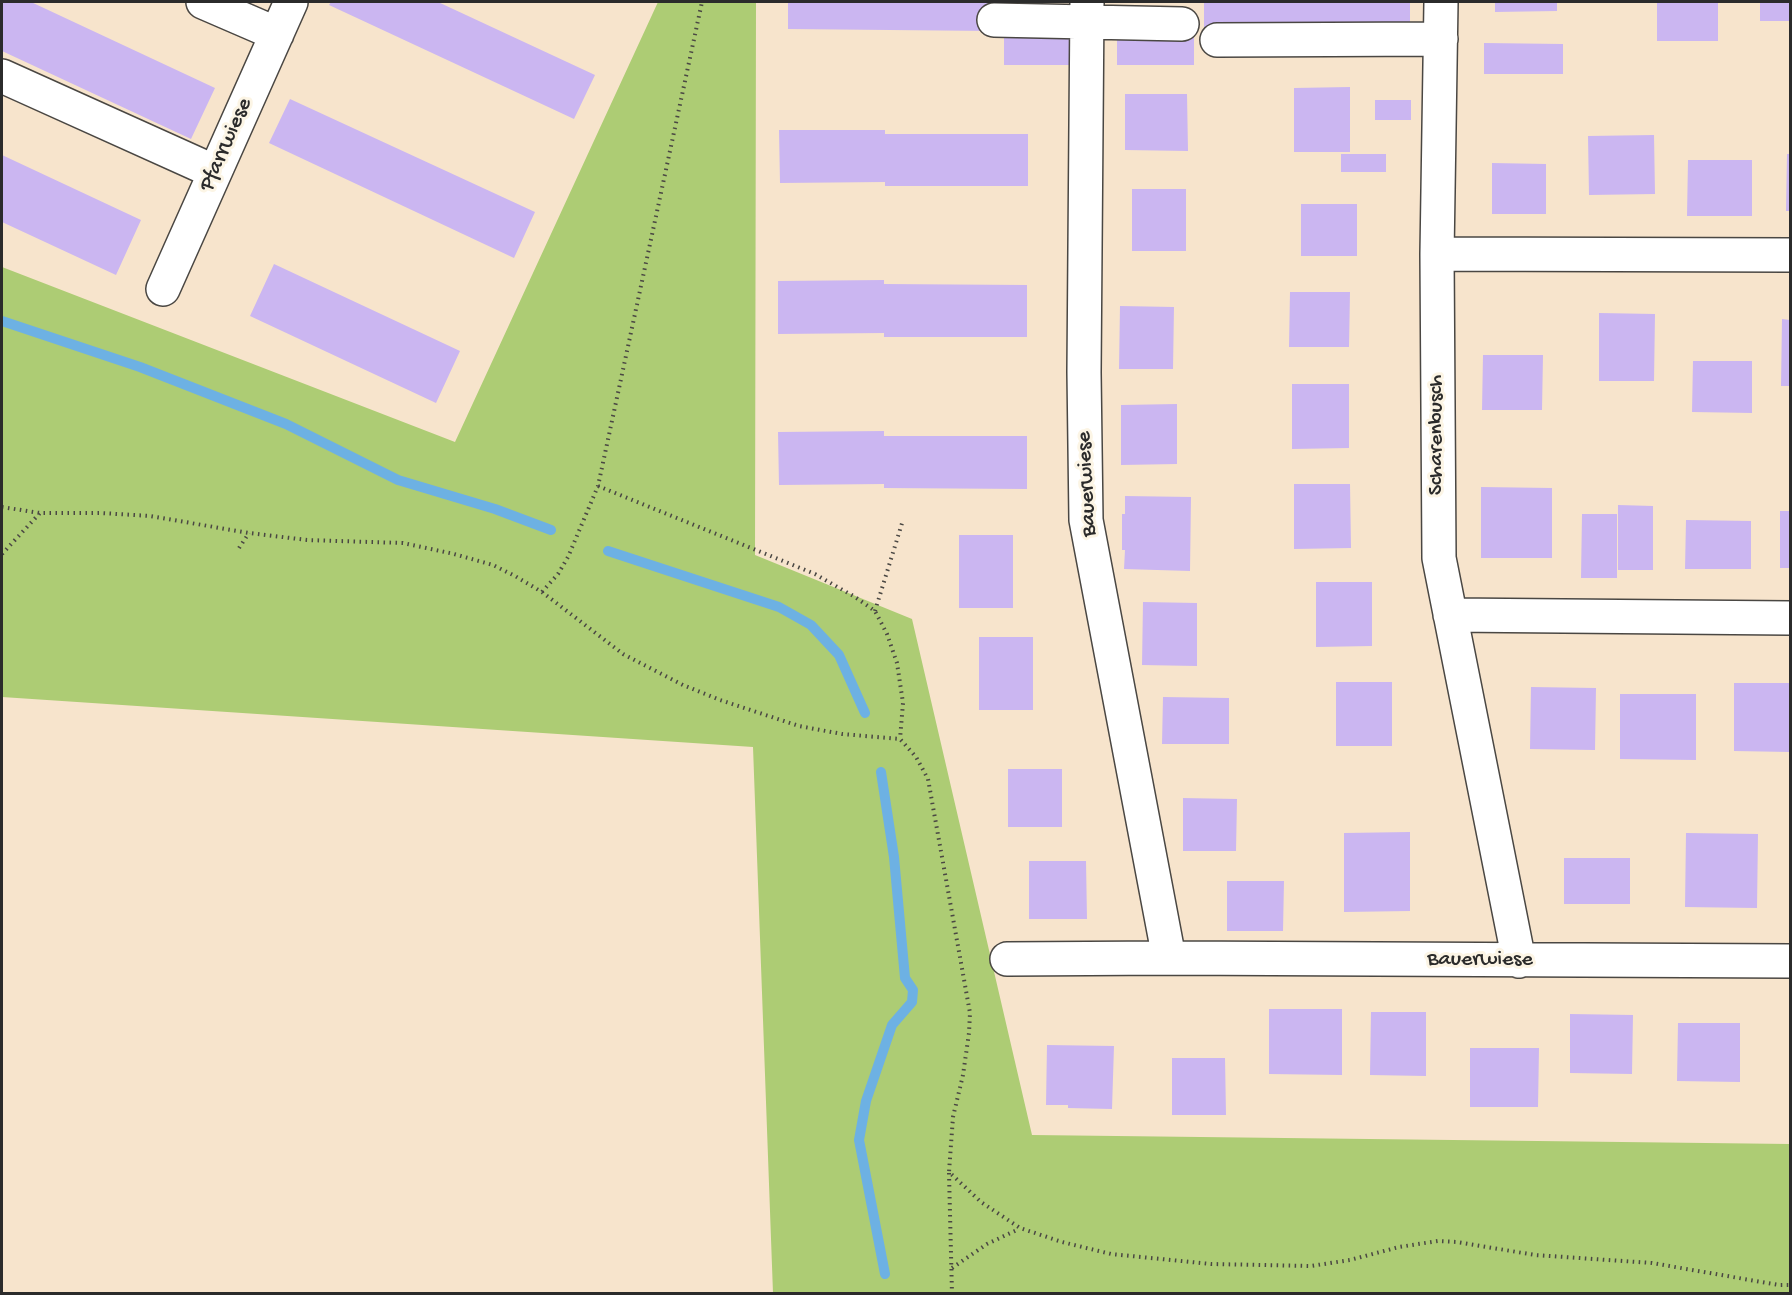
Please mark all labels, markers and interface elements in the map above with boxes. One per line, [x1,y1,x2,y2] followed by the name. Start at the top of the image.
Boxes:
[195,94,259,196] street label: Pfarrwiese
[1425,375,1451,495] street label: Scharenbusch
[1072,431,1104,537] street label: Bauerwiese
[1427,948,1533,974] street label: Bauerwiese

